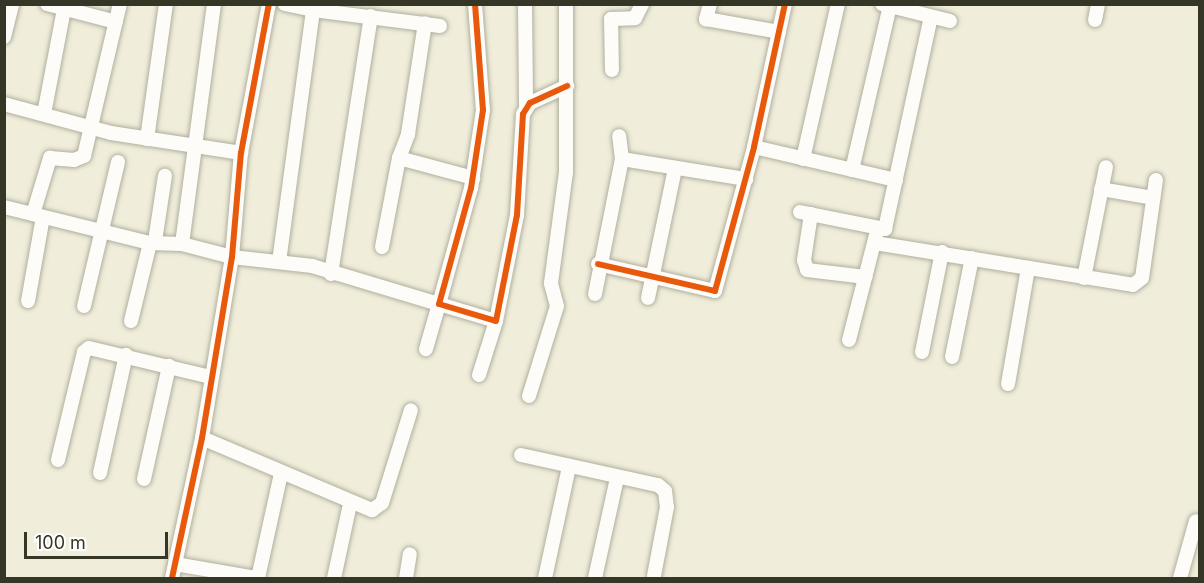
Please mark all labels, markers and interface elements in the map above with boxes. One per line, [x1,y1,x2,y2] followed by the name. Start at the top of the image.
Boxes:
[27,520,171,558] scale bar
[35,532,86,553] text: 100 m

